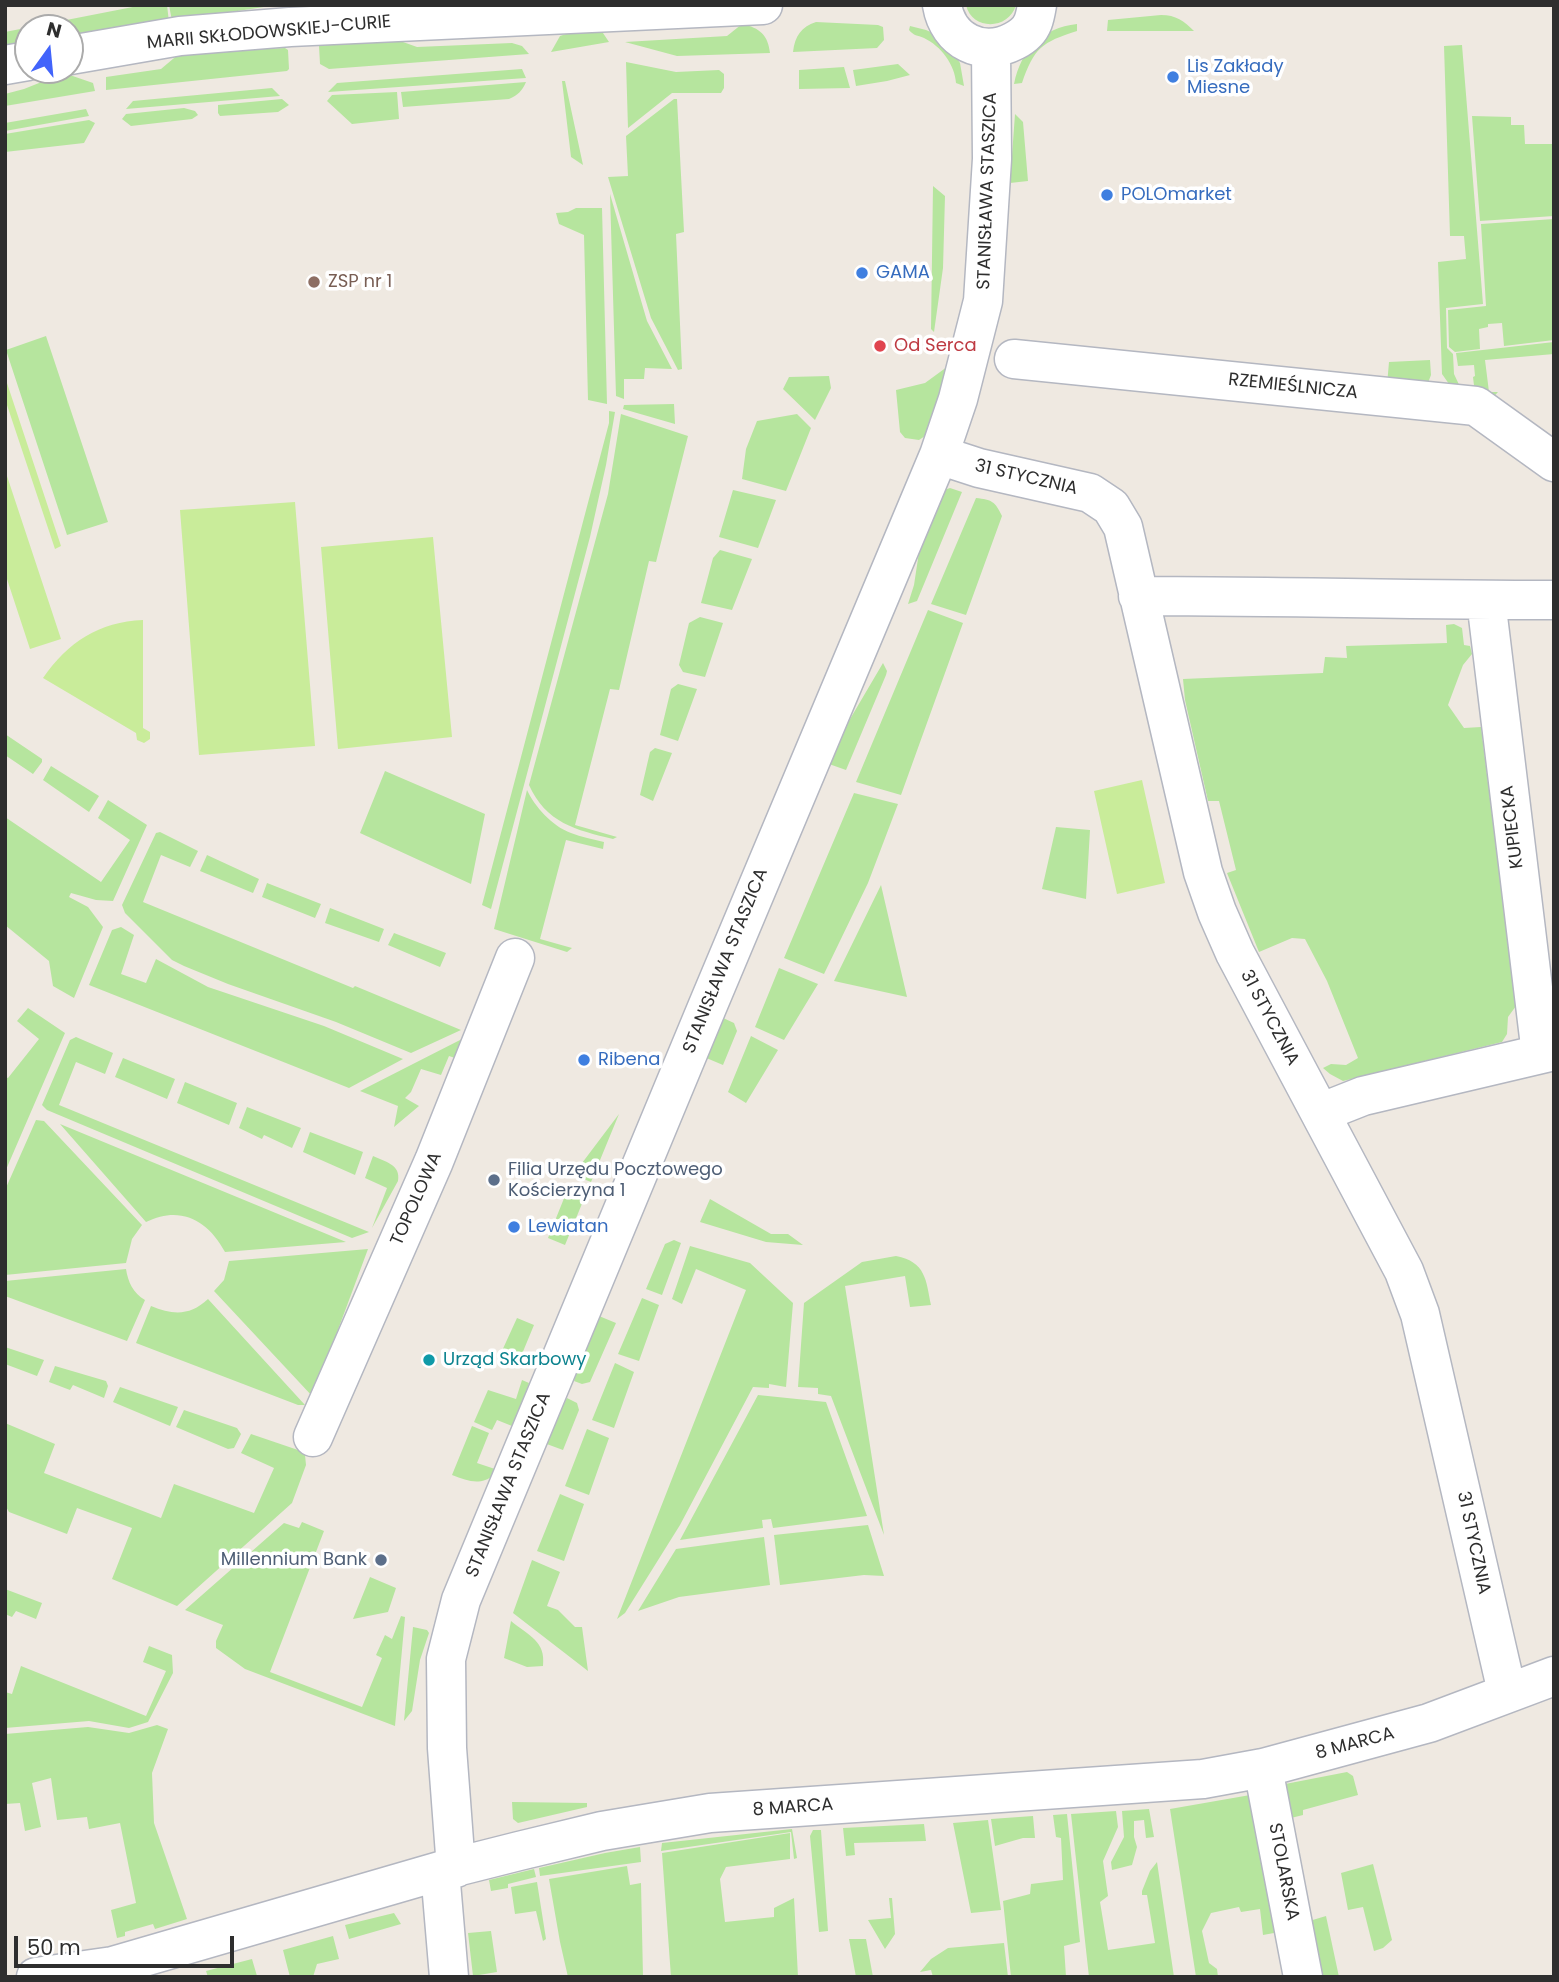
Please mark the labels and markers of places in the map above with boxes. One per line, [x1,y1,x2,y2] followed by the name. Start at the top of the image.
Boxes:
[1187,56,1284,98] place label: Lis Zakłady Miesne
[1165,69,1181,85] marker: Lis Zakłady Miesne
[1121,184,1232,206] place label: POLOmarket
[1099,187,1115,203] marker: POLOmarket
[876,262,930,284] place label: GAMA
[854,265,870,281] marker: GAMA
[328,271,392,293] place label: ZSP nr 1
[306,274,322,290] marker: ZSP nr 1
[894,335,977,357] place label: Od Serca
[872,338,888,354] marker: Od Serca
[598,1049,660,1071] place label: Ribena
[576,1052,592,1068] marker: Ribena
[508,1159,723,1202] place label: Filia Urzędu Pocztowego Kościerzyna 1
[486,1172,502,1188] marker: Filia Urzędu Pocztowego Kościerzyna 1
[528,1216,609,1238] place label: Lewiatan
[506,1219,522,1235] marker: Lewiatan
[443,1349,586,1371] place label: Urząd Skarbowy
[421,1352,437,1368] marker: Urząd Skarbowy
[221,1549,367,1571] place label: Millennium Bank
[373,1552,389,1568] marker: Millennium Bank

